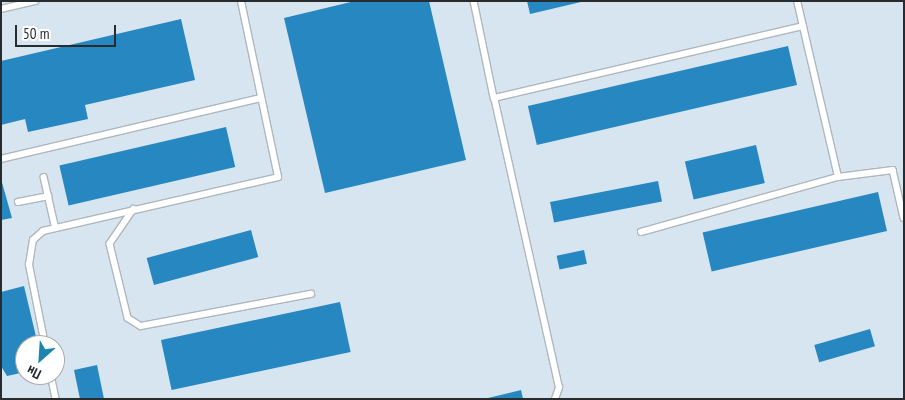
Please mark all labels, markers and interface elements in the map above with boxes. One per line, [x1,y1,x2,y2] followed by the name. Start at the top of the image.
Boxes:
[18,15,119,47] scale bar
[23,24,49,43] text: 50 m
[15,335,65,385] north arrow
[24,362,44,384] text: Пн

